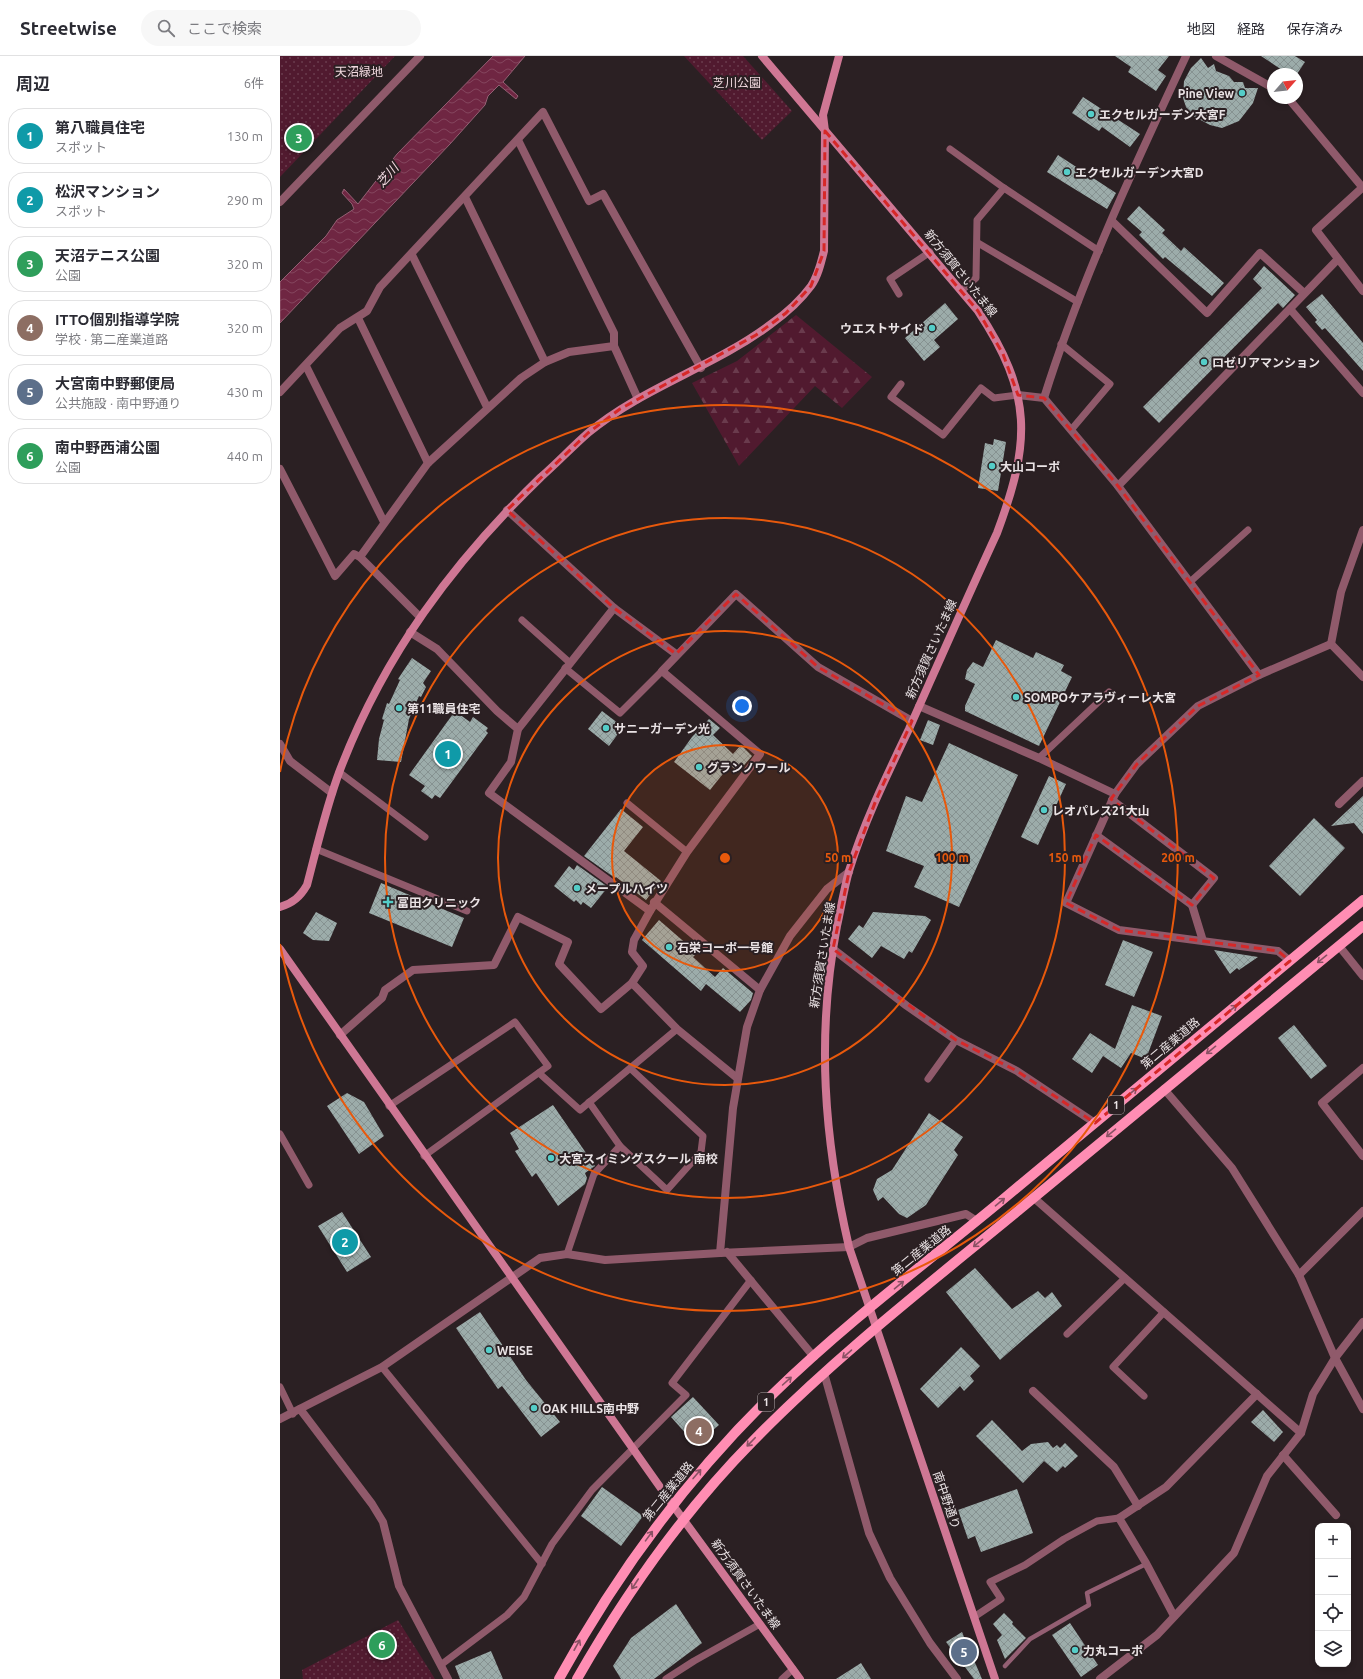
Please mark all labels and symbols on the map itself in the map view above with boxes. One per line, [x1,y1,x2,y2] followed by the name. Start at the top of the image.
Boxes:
[335,65,383,78] park label: 天沼緑地
[1267,68,1303,104] north arrow
[713,76,761,89] park label: 芝川公園
[1178,87,1235,100] place label: Pine View
[1237,88,1247,98] marker: Pine View
[1099,108,1226,121] place label: エクセルガーデン大宮F
[1086,109,1096,119] marker: エクセルガーデン大宮F
[286,123,312,153] pin: 3
[373,159,402,189] water label: 芝川
[1075,166,1204,179] place label: エクセルガーデン大宮D
[1062,167,1072,177] marker: エクセルガーデン大宮D
[922,227,1000,319] street label: 新方須賀さいたま線
[840,322,924,335] place label: ウエストサイド
[927,323,937,333] marker: ウエストサイド
[1212,356,1320,369] place label: ロゼリアマンション
[1199,357,1209,367] marker: ロゼリアマンション
[1000,460,1060,473] place label: 大山コーポ
[987,461,997,471] marker: 大山コーポ
[903,597,959,701] street label: 新方須賀さいたま線
[1024,691,1176,704] place label: SOMPOケアラヴィーレ大宮
[1011,692,1021,702] marker: SOMPOケアラヴィーレ大宮
[732,696,752,716] your location
[407,702,481,715] place label: 第11職員住宅
[394,703,404,713] marker: 第11職員住宅
[614,722,710,735] place label: サニーガーデン光
[601,723,611,733] marker: サニーガーデン光
[435,739,461,769] pin: 1
[707,761,790,774] place label: グランノワール
[694,762,704,772] marker: グランノワール
[1052,804,1150,817] place label: レオパレス21大山
[1039,805,1049,815] marker: レオパレス21大山
[718,851,732,865] centre of rings
[825,851,851,864] text: 50 m
[935,851,969,864] text: 100 m
[1048,851,1082,864] text: 150 m
[1161,851,1195,864] text: 200 m
[585,882,668,895] place label: メープルハイツ
[572,883,582,893] marker: メープルハイツ
[382,896,394,908] marker: 冨田クリニック
[397,896,481,909] place label: 冨田クリニック
[807,901,837,1009] street label: 新方須賀さいたま線
[677,941,773,954] place label: 石栄コーポ一号館
[664,942,674,952] marker: 石栄コーポ一号館
[1317,955,1328,964] one-way arrow
[1227,1005,1237,1014] one-way arrow
[1138,1015,1202,1071] street label: 第二産業道路
[1205,1046,1216,1055] one-way arrow
[1127,1088,1137,1097] one-way arrow
[1108,1096,1124,1114] road number: 1
[1105,1129,1116,1138] one-way arrow
[559,1152,718,1165] place label: 大宮スイミングスクール 南校
[546,1153,556,1163] marker: 大宮スイミングスクール 南校
[994,1198,1005,1207] one-way arrow
[889,1222,953,1278] street label: 第二産業道路
[332,1227,358,1257] pin: 2
[973,1239,984,1248] one-way arrow
[894,1280,904,1289] one-way arrow
[497,1344,533,1357] place label: WEISE
[484,1345,494,1355] marker: WEISE
[842,1349,852,1358] one-way arrow
[782,1376,792,1385] one-way arrow
[758,1393,774,1411] road number: 1
[542,1402,639,1415] place label: OAK HILLS南中野
[529,1403,539,1413] marker: OAK HILLS南中野
[686,1416,712,1446] pin: 4
[747,1437,756,1447] one-way arrow
[640,1459,696,1523] street label: 第二産業道路
[693,1469,702,1480] one-way arrow
[931,1470,963,1530] street label: 南中野通り
[645,1531,653,1542] one-way arrow
[709,1537,783,1631] street label: 新方須賀さいたま線
[631,1579,639,1590] one-way arrow
[369,1630,395,1660] pin: 6
[951,1637,977,1667] pin: 5
[574,1639,582,1651] one-way arrow
[1083,1644,1143,1657] place label: 力丸コーポ
[1070,1645,1080,1655] marker: 力丸コーポ

